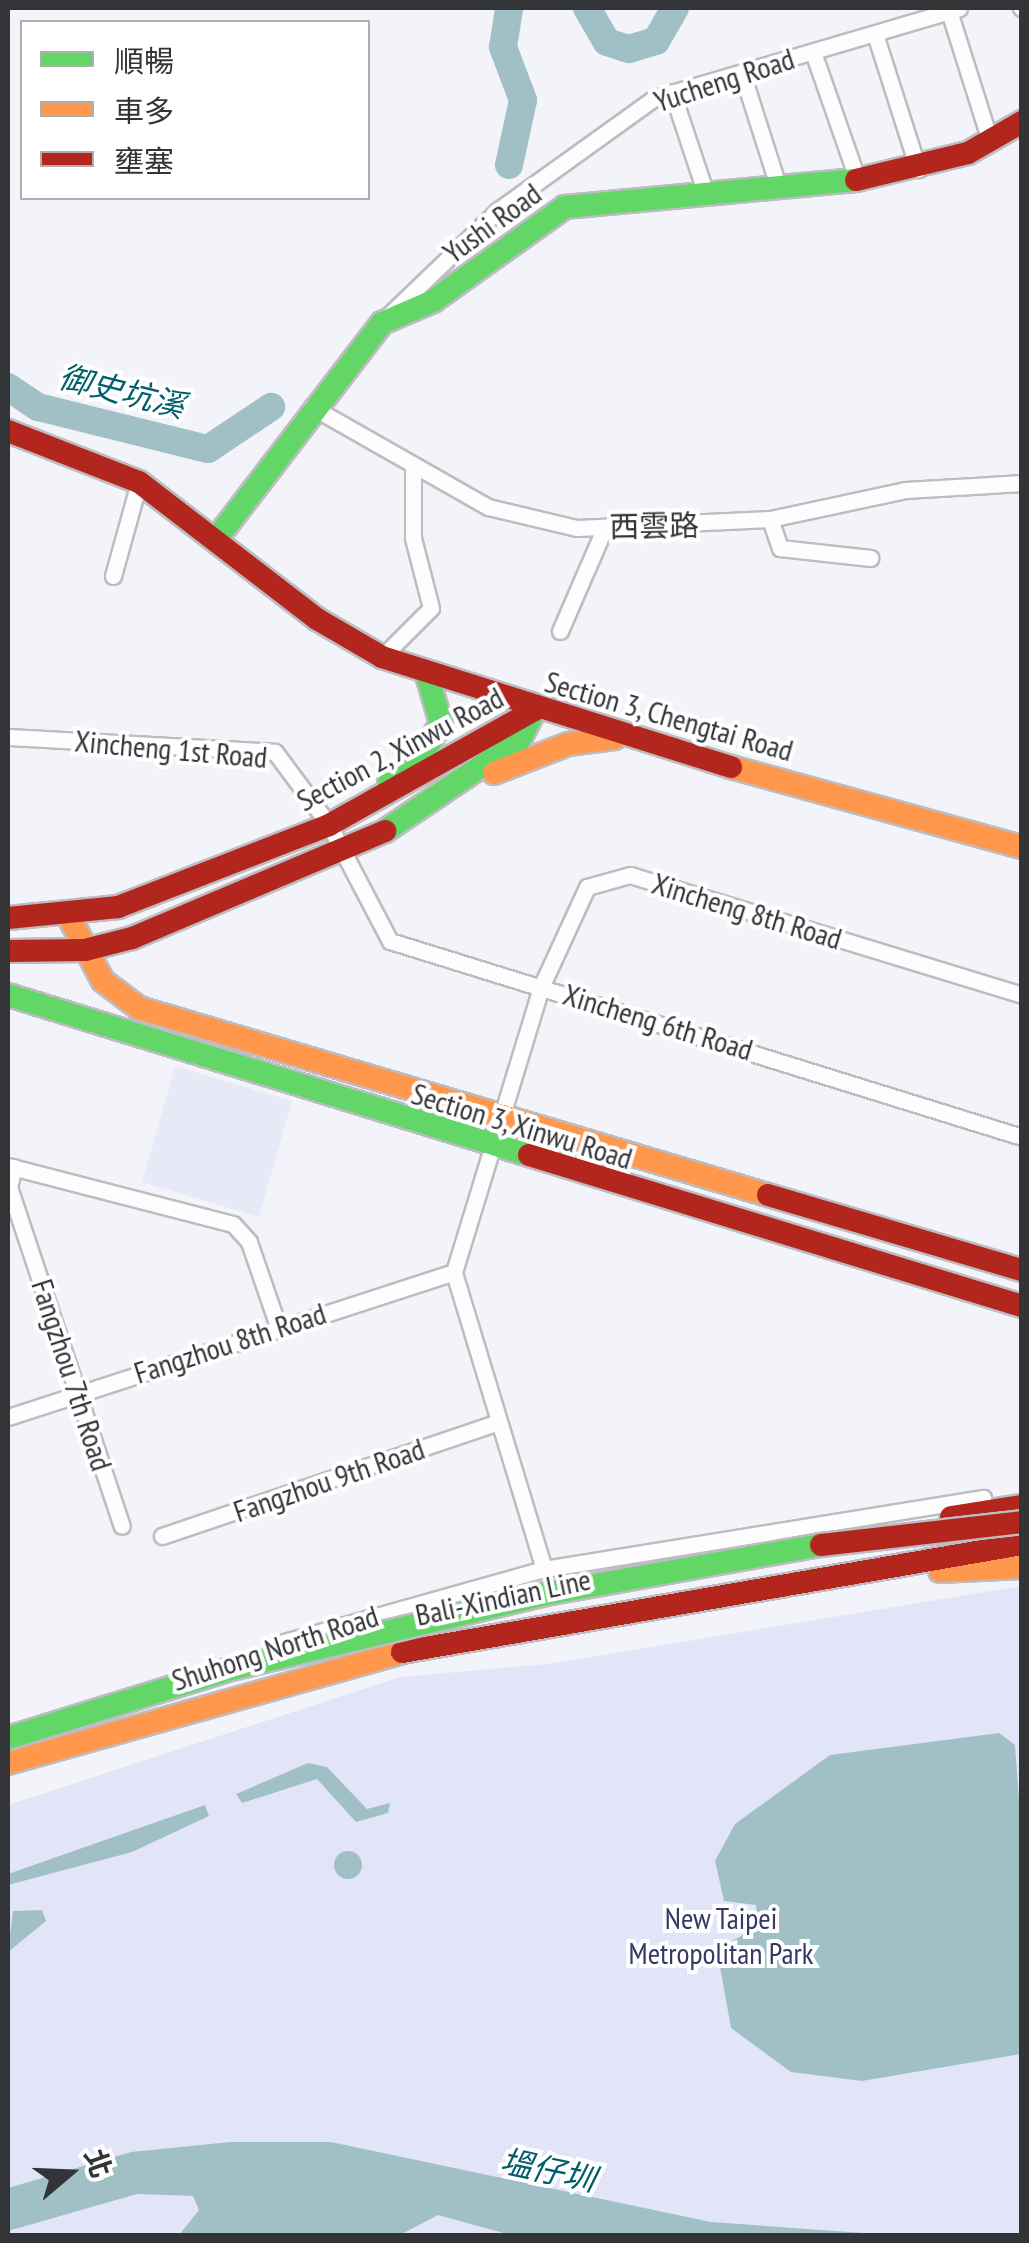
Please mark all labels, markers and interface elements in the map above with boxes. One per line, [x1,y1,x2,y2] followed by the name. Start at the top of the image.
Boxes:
[20,20,370,200] legend
[650,40,798,120] street label: Yucheng Road
[114,41,174,80] text: 順暢
[114,91,174,130] text: 車多
[114,141,174,180] text: 壅塞
[436,175,548,271] street label: Yushi Road
[55,357,189,425] water label: 御史坑溪
[609,507,699,545] street label: 西雲路
[540,663,798,769] street label: Section 3, Chengtai Road
[289,679,511,819] street label: Section 2, Xinwu Road
[73,723,269,775] street label: Xincheng 1st Road
[648,865,846,957] street label: Xincheng 8th Road
[559,976,757,1068] street label: Xincheng 6th Road
[406,1075,638,1177] street label: Section 3, Xinwu Road
[24,1275,120,1475] street label: Fangzhou 7th Road
[130,1295,330,1391] street label: Fangzhou 8th Road
[229,1431,429,1529] street label: Fangzhou 9th Road
[412,1561,594,1633] street label: Bali-Xindian Line
[167,1598,383,1698] street label: Shuhong North Road
[629,1900,813,1970] park label: New Taipei Metropolitan Park
[20,2123,120,2223] north arrow
[497,2141,599,2199] water label: 塭仔圳
[77,2144,121,2182] text: 北

